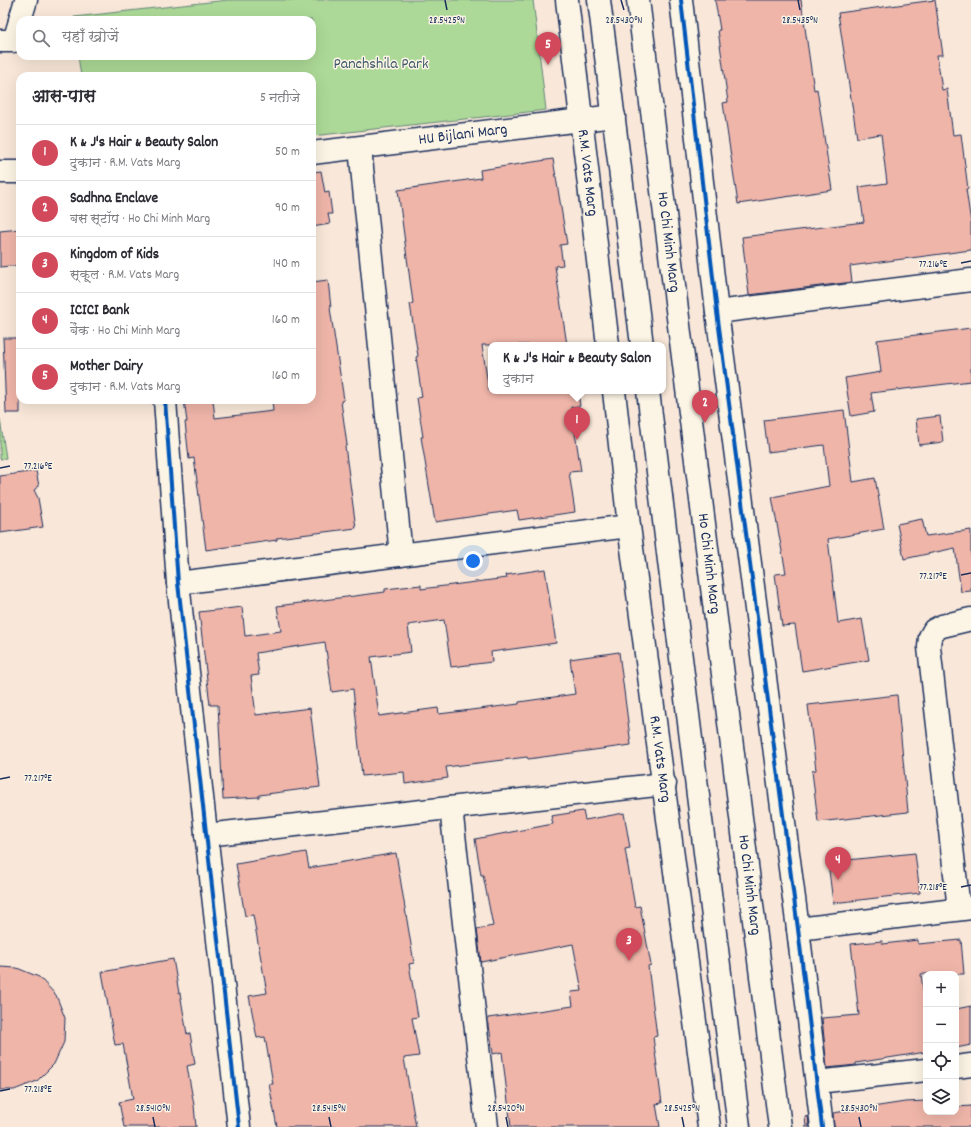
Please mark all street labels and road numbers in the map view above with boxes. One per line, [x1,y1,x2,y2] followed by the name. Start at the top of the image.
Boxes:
[417,118,509,151] street label: HU Bijlani Marg
[571,128,604,218] street label: R.M. Vats Marg
[651,190,686,294] street label: Ho Chi Minh Marg
[691,512,727,615] street label: Ho Chi Minh Marg
[643,714,677,804] street label: R.M. Vats Marg
[732,833,767,937] street label: Ho Chi Minh Marg

